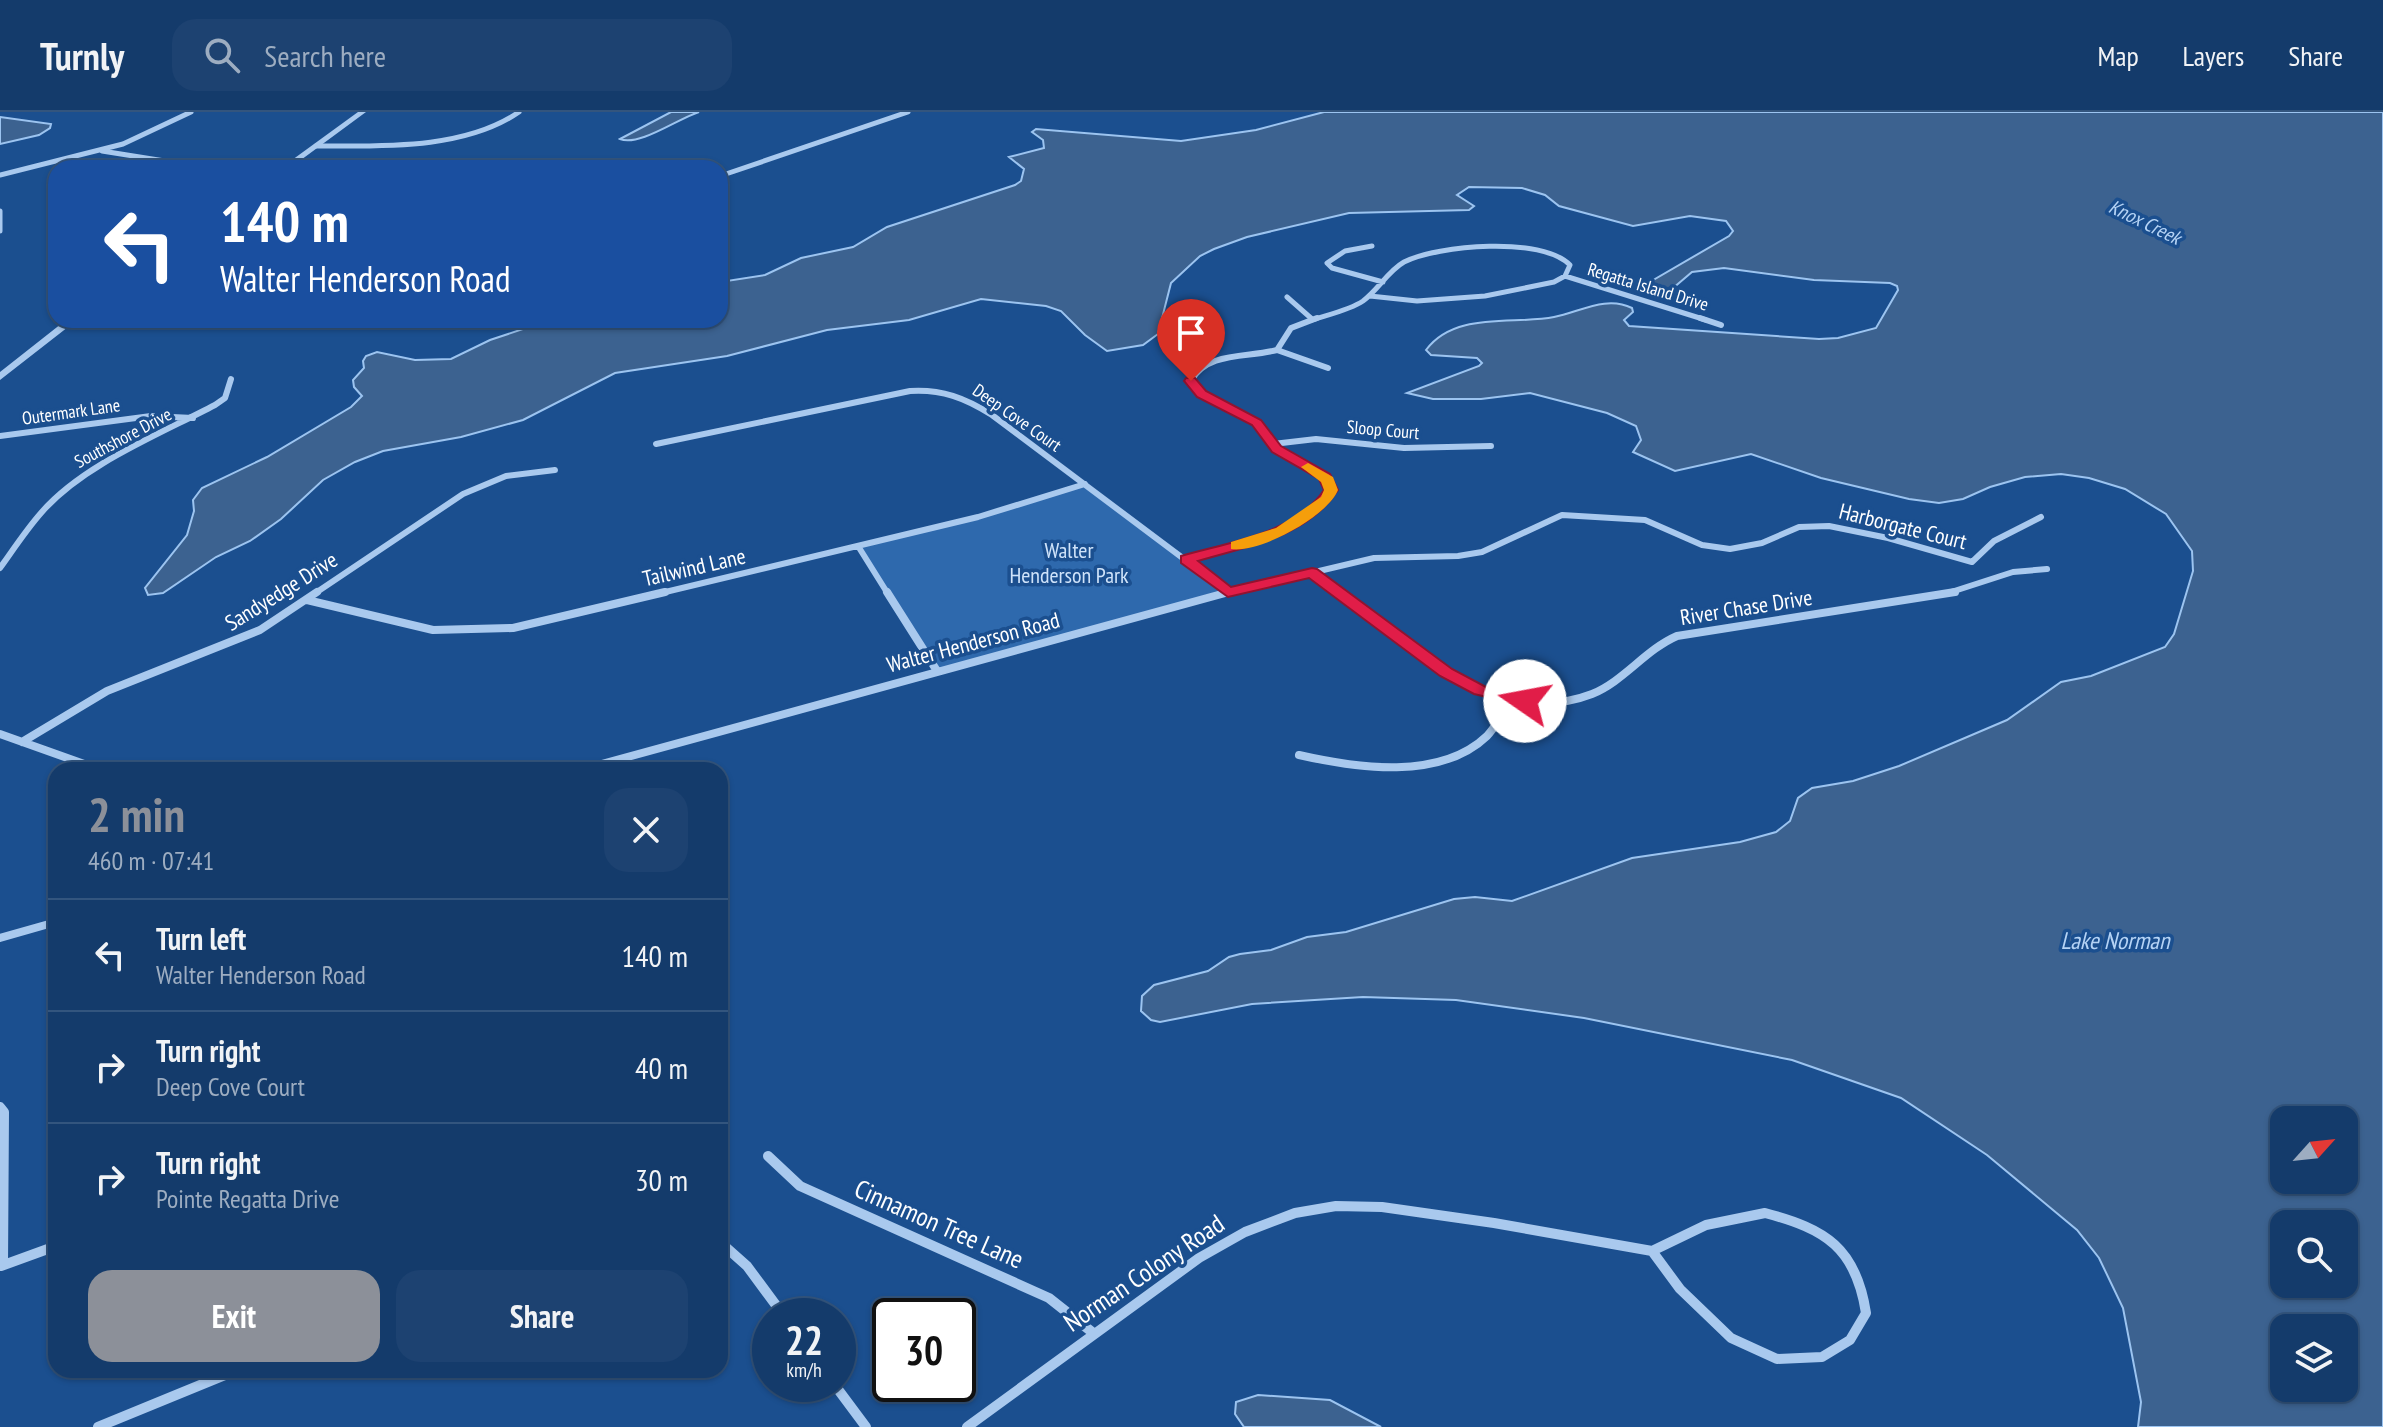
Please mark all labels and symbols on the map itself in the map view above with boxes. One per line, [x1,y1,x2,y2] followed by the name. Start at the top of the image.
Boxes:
[2105,193,2187,252] water label: Knox Creek
[1585,257,1711,316] street label: Regatta Island Drive
[1157,299,1225,381] pin
[968,379,1066,457] street label: Deep Cove Court
[20,393,121,430] street label: Outermark Lane
[70,402,175,473] street label: Southshore Drive
[1346,415,1420,444] street label: Sloop Court
[1836,497,1970,555] street label: Harborgate Court
[1009,536,1129,589] park label: Walter Henderson Park
[640,542,748,592] street label: Tailwind Lane
[220,545,342,637] street label: Sandyedge Drive
[1678,583,1814,631] street label: River Chase Drive
[884,605,1062,679] street label: Walter Henderson Road
[1483,659,1567,743] position arrow
[2061,925,2171,956] water label: Lake Norman
[2270,1106,2358,1194] north arrow
[850,1172,1029,1276] street label: Cinnamon Tree Lane
[1057,1207,1230,1338] street label: Norman Colony Road
[872,1298,976,1402] speed limit sign: 30

